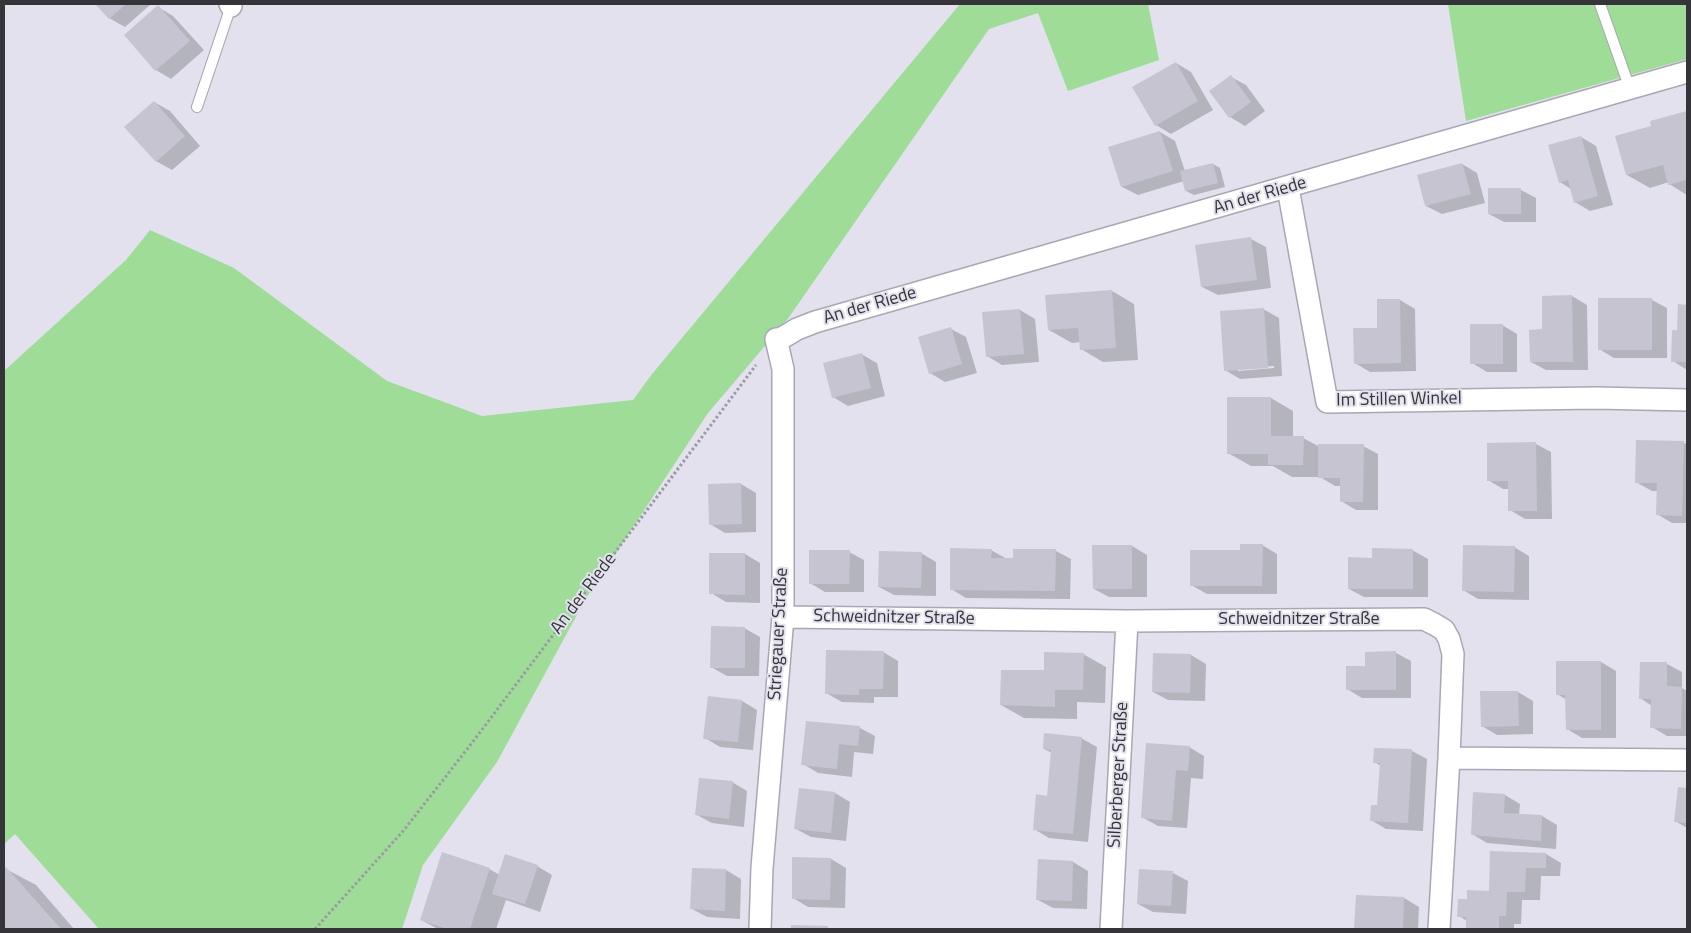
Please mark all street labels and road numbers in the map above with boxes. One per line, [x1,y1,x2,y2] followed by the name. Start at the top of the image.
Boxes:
[1211,172,1309,220] street label: An der Riede
[821,282,919,330] street label: An der Riede
[1336,388,1462,412] street label: Im Stillen Winkel
[547,549,621,639] street label: An der Riede
[765,567,793,701] street label: Striegauer Straße
[813,606,975,630] street label: Schweidnitzer Straße
[1218,609,1380,631] street label: Schweidnitzer Straße
[1104,701,1134,849] street label: Silberberger Straße

